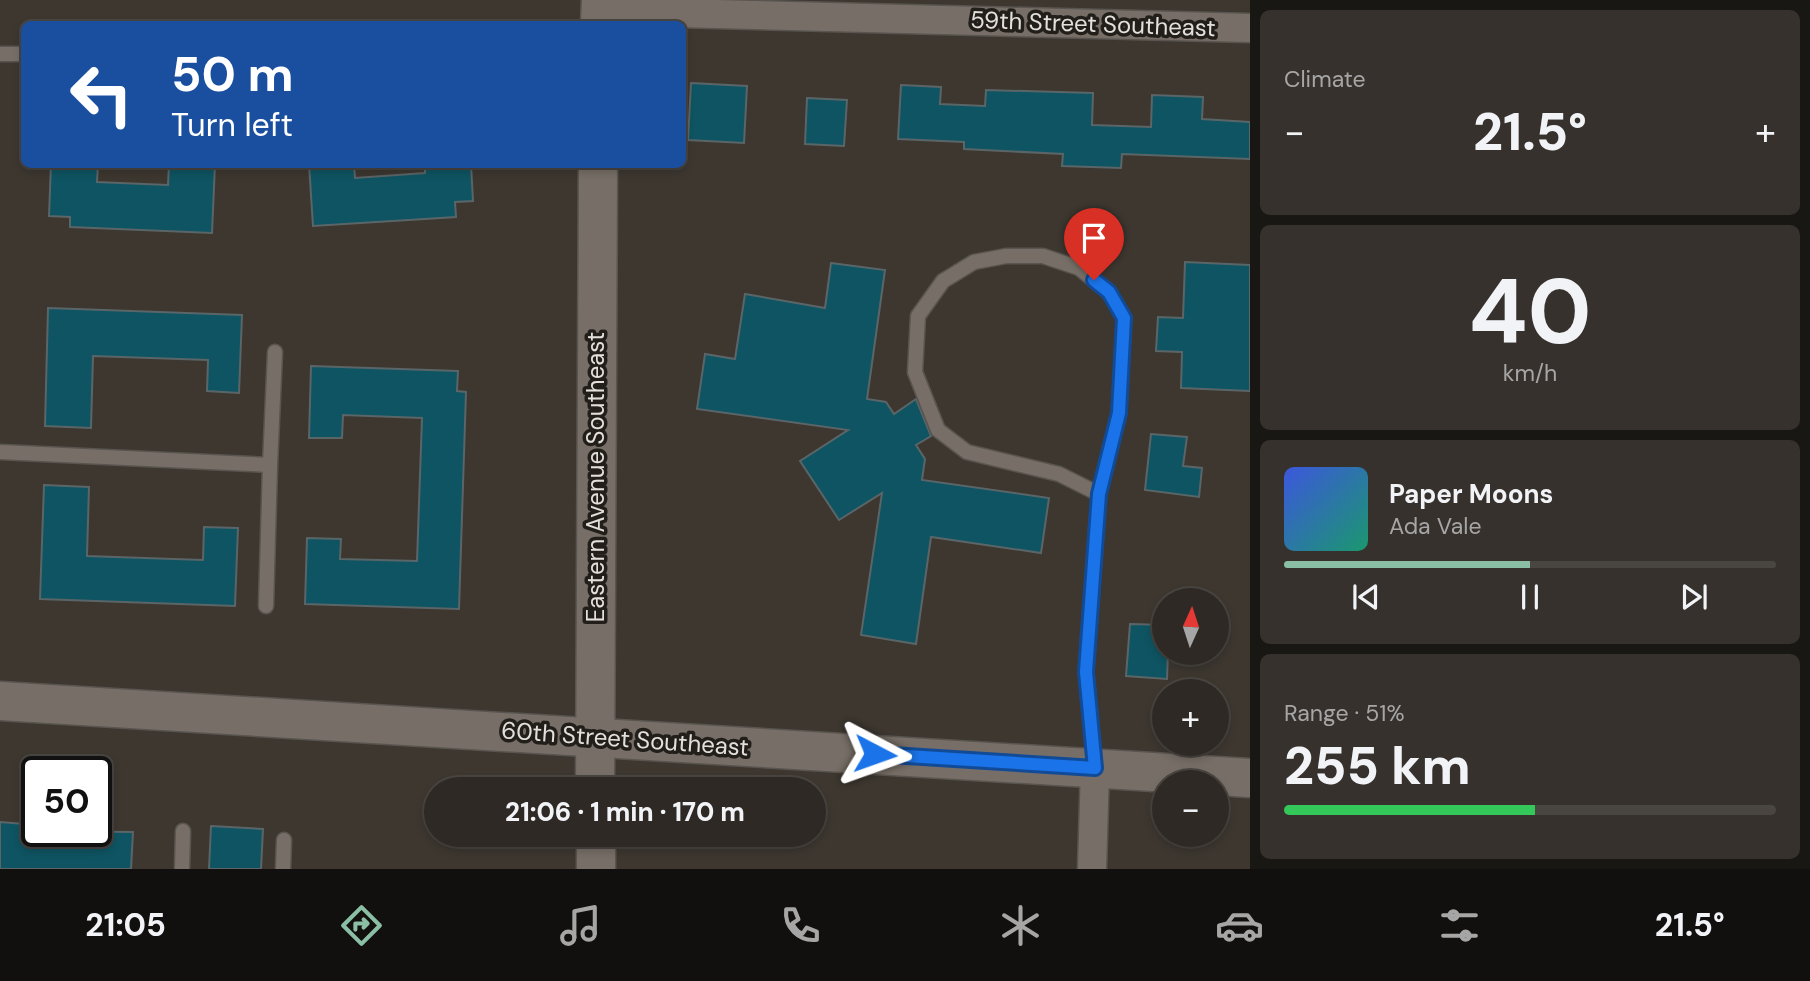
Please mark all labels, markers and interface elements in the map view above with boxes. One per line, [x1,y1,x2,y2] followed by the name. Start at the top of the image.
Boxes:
[970,4,1216,43] street label: 59th Street Southeast
[171,42,294,106] text: 50 m
[56,49,147,140] icon: left
[1284,64,1366,94] text: Climate
[1473,98,1587,166] text: 21.5°
[171,104,293,146] text: Turn left
[1284,107,1305,157] text: −
[1755,107,1776,157] text: +
[1064,208,1124,280] pin
[1075,219,1113,257] icon: arrive
[1468,253,1592,371] text: 40
[580,332,611,622] street label: Eastern Avenue Southeast
[1503,358,1557,388] text: km/h
[1389,477,1553,511] text: Paper Moons
[1389,511,1482,541] text: Ada Vale
[1347,578,1385,616] icon: previous
[1511,578,1549,616] icon: pause
[1675,578,1713,616] icon: next
[1152,588,1228,665] north arrow
[1152,588,1229,847] map controls
[1152,679,1229,756] button: +
[1284,698,1405,728] text: Range · 51%
[500,714,750,763] street label: 60th Street Southeast
[838,717,912,791] position arrow
[1284,732,1471,800] text: 255 km
[21,756,112,847] speed limit sign: 50
[1152,770,1229,847] button: −
[505,795,745,829] text: 21:06 · 1 min · 170 m
[337,901,386,950] icon: directions
[556,901,605,950] icon: music
[776,901,825,950] icon: phone
[996,901,1045,950] icon: climate
[1215,901,1264,950] icon: car
[1435,901,1484,950] icon: filters
[85,904,166,946] text: 21:05
[1655,904,1725,946] text: 21.5°

